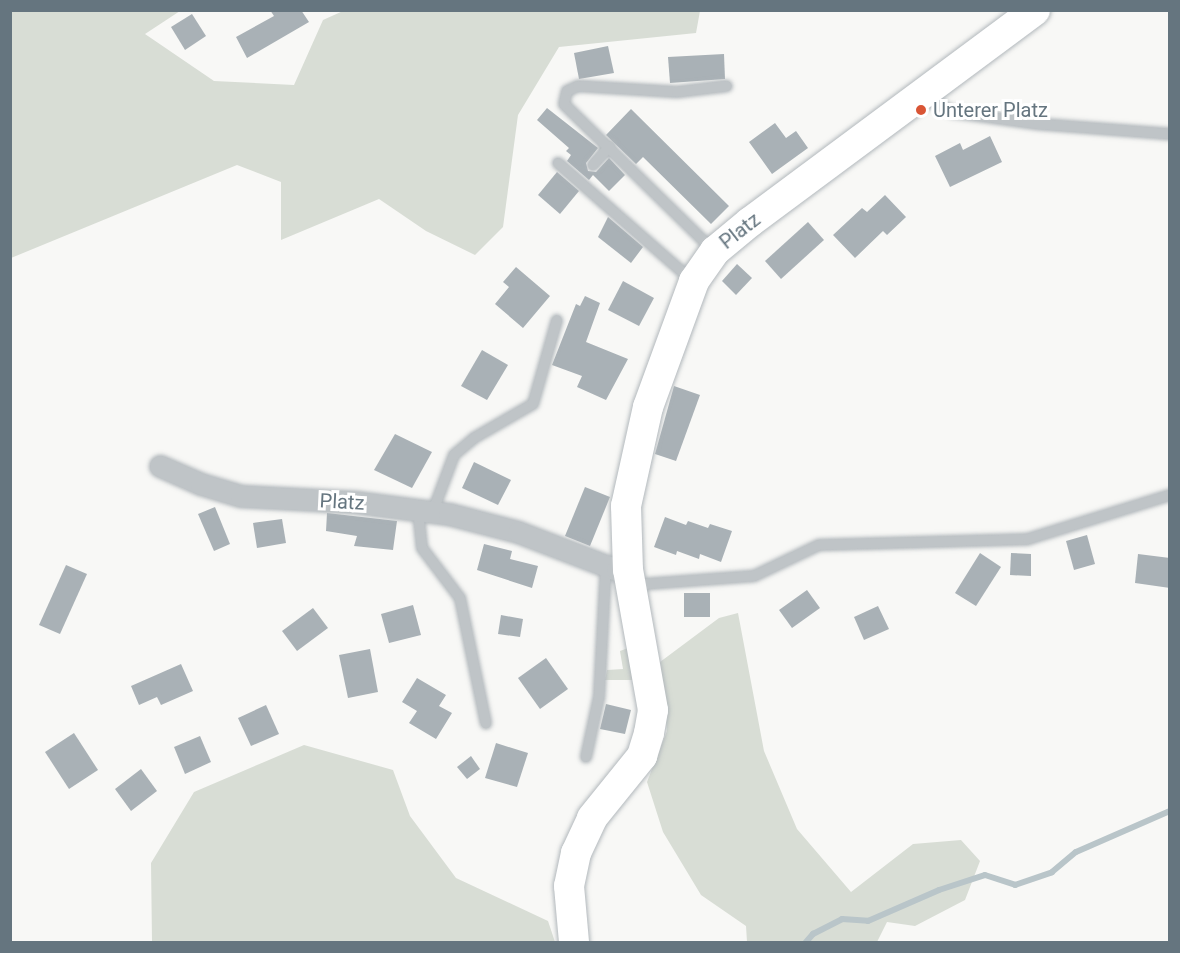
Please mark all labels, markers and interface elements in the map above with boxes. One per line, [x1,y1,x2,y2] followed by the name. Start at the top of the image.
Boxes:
[933,98,1048,122] place label: Unterer Platz
[914,103,928,117] marker: Unterer Platz
[715,208,765,254] street label: Platz
[319,489,365,515] street label: Platz

